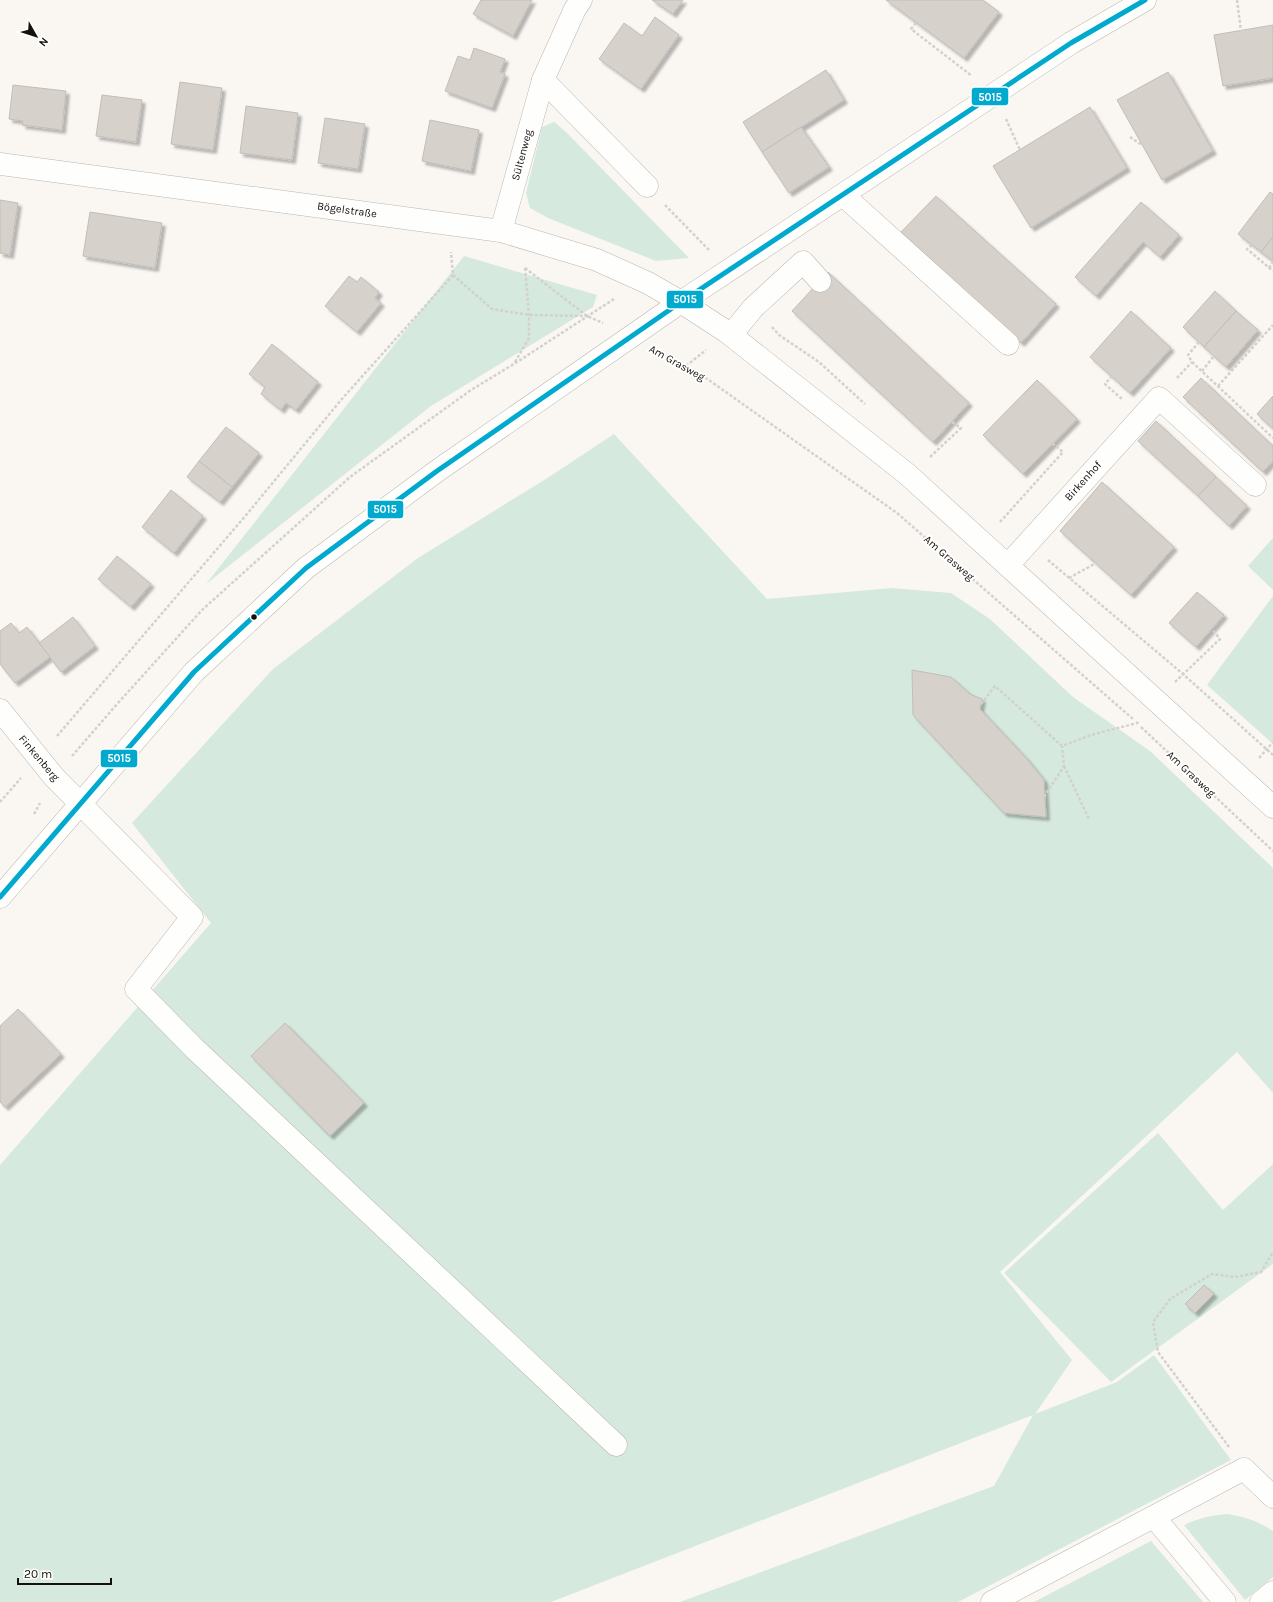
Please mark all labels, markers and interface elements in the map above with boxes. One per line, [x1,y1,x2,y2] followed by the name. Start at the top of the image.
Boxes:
[16,16,56,56] north arrow
[36,35,51,49] text: N
[971,87,1009,106] line badge: 5015
[978,91,1002,104] text: 5015
[509,127,535,182] street label: Sültenweg
[316,199,378,221] street label: Bögelstraße
[666,290,704,309] line badge: 5015
[673,293,697,306] text: 5015
[647,342,708,384] street label: Am Grasweg
[1062,458,1104,504] street label: Birkenhof
[367,500,404,519] line badge: 5015
[373,503,397,516] text: 5015
[921,533,977,584] street label: Am Grasweg
[249,612,259,622] unlabelled marker
[16,732,63,784] street label: Finkenberg
[1164,748,1219,800] street label: Am Grasweg
[100,749,138,768] line badge: 5015
[107,752,131,765] text: 5015
[18,1560,111,1586] scale bar
[24,1567,52,1581] text: 20 m

